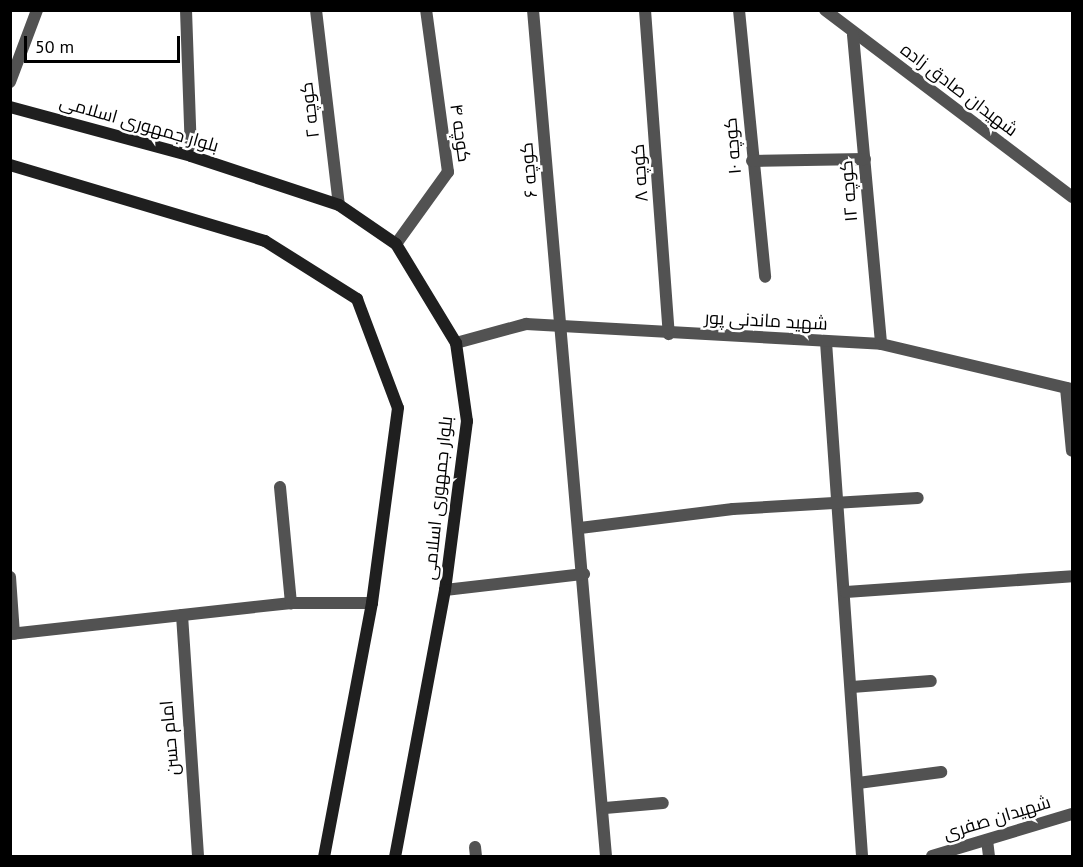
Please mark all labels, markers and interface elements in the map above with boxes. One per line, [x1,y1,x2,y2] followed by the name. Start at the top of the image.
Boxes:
[27,24,183,62] scale bar
[35,35,74,58] text: 50 m
[896,39,1022,141] street label: شهیدان صادق زاده
[296,81,324,139] street label: کوچه ۲
[57,91,221,157] street label: بلوار جمهوری اسلامی
[445,102,475,164] street label: کوچه ۴
[720,117,746,175] street label: کوچه ۱۰
[516,141,542,199] street label: کوچه ۶
[627,143,653,203] street label: کوچه ۸
[836,159,862,223] street label: کوچه ۱۲
[704,307,828,335] street label: شهید ماندنی پور
[419,415,457,581] street label: بلوار جمهوری اسلامی
[156,699,184,777] street label: امام حسن
[941,791,1053,845] street label: شهیدان صفری

